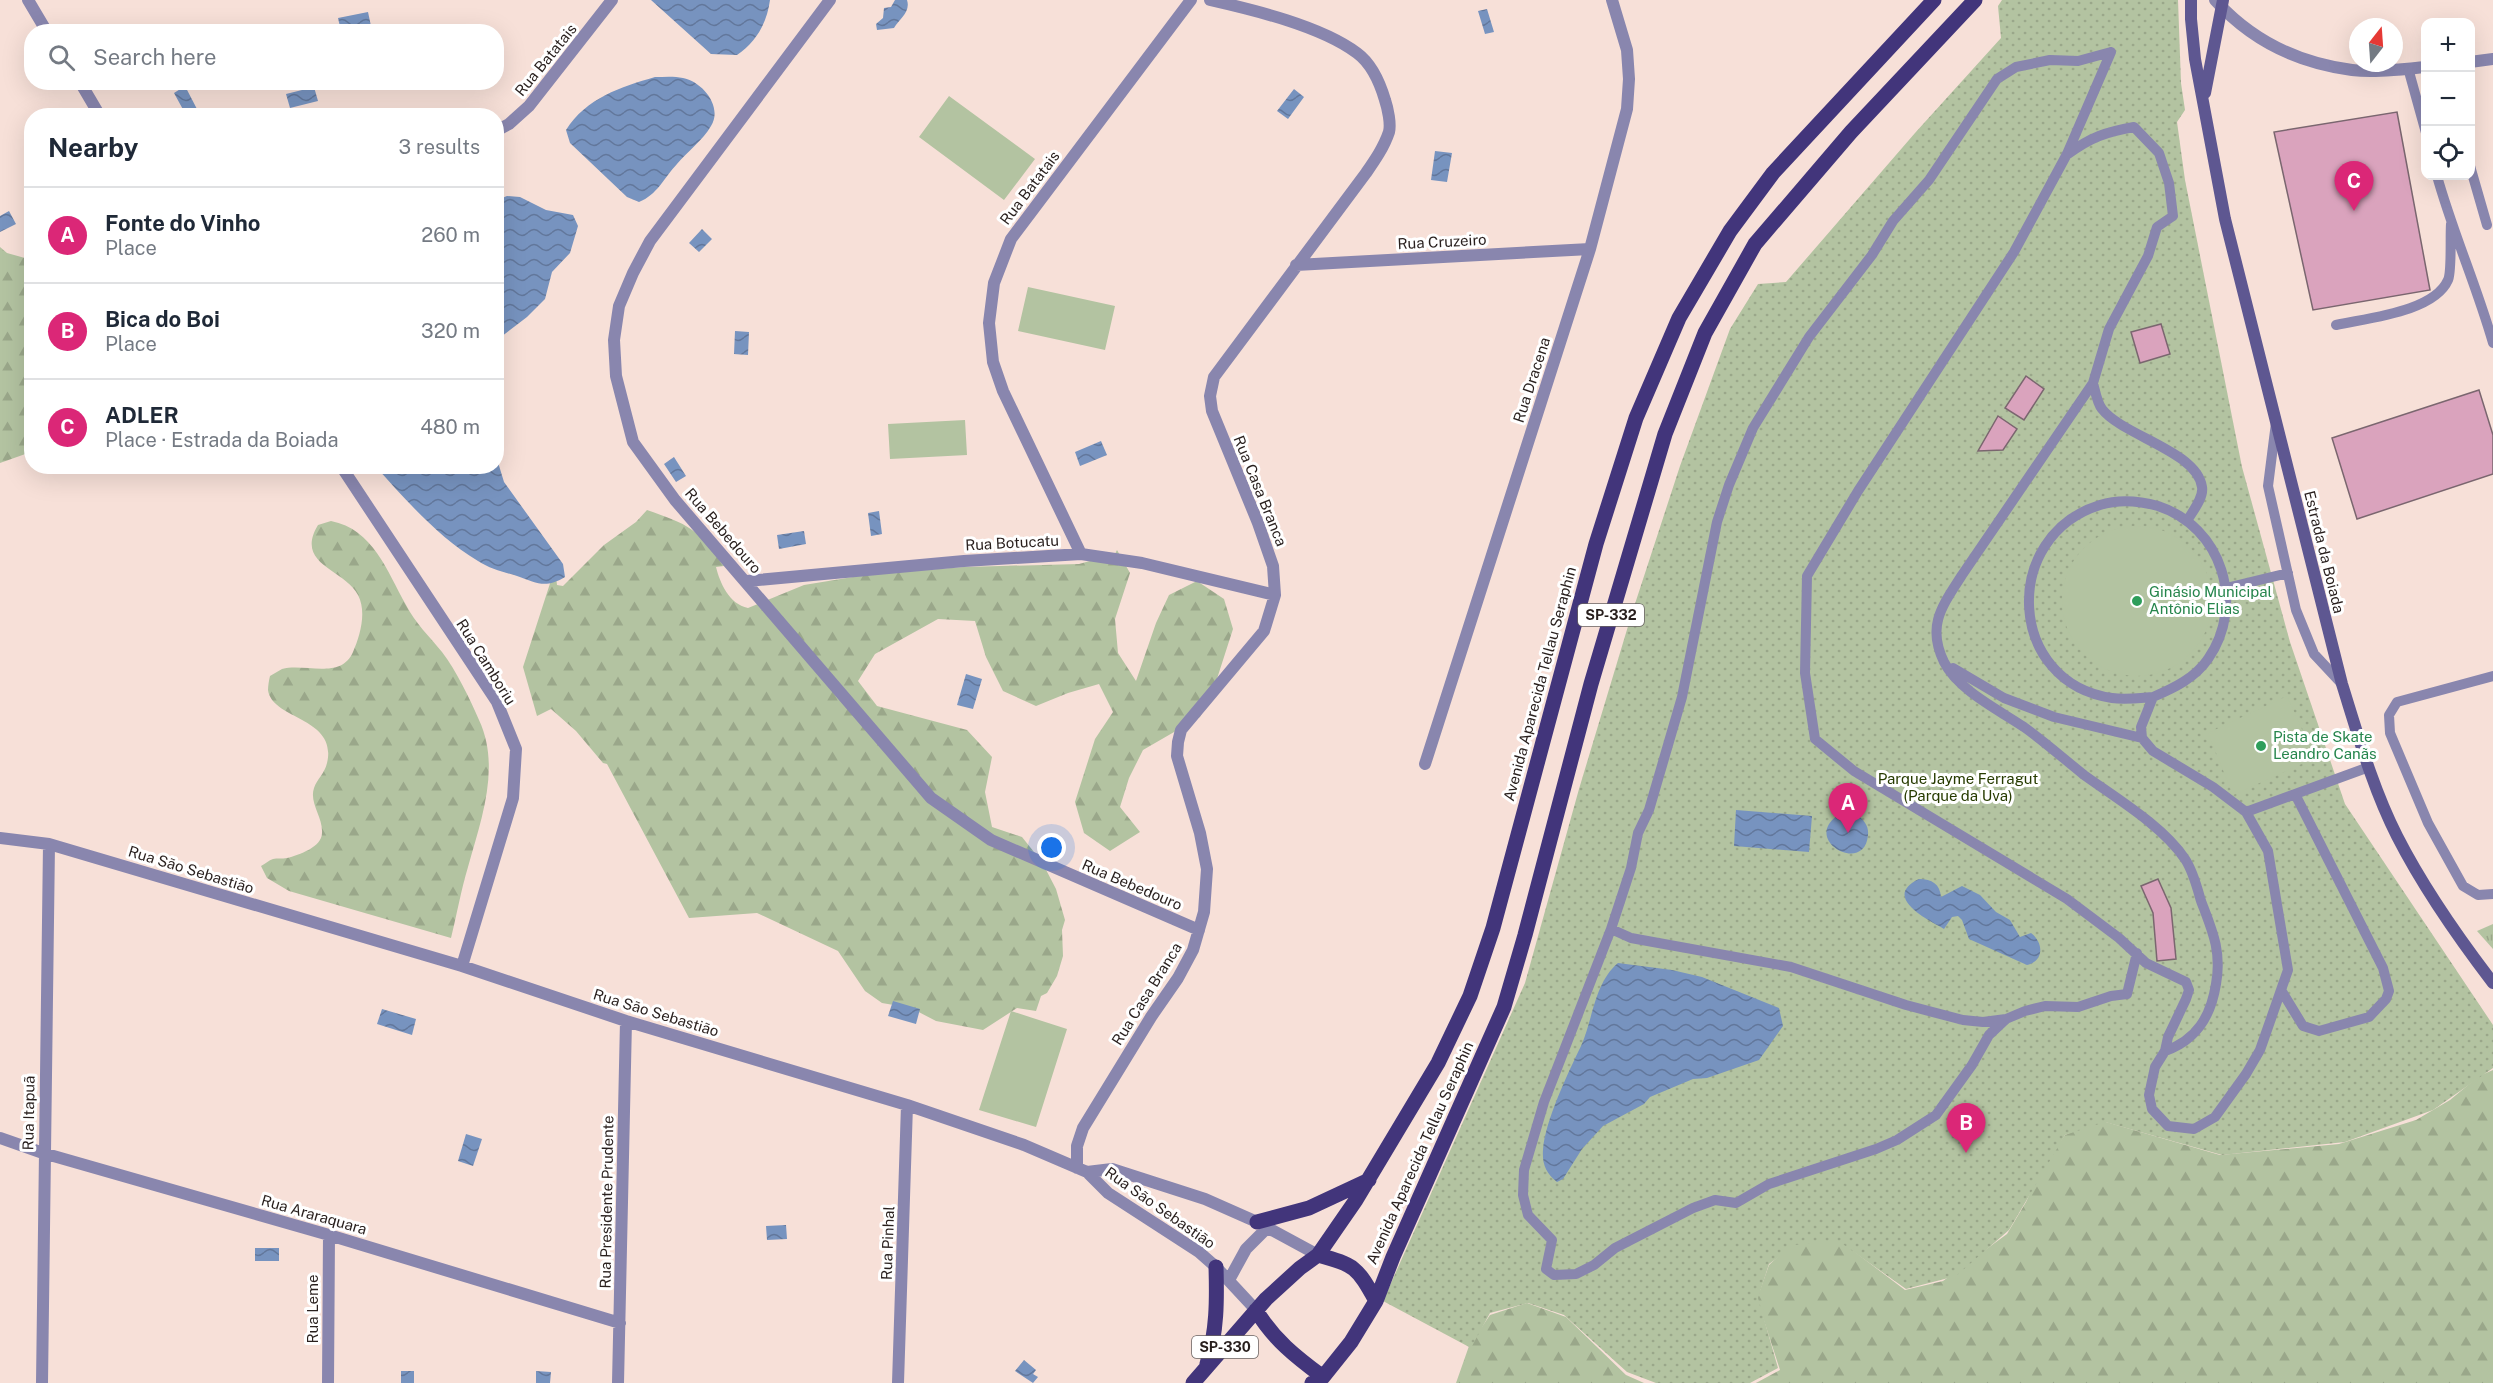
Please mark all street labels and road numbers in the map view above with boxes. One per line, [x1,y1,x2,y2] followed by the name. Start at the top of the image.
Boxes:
[511,20,580,99] street label: Rua Batatais
[996,148,1063,228] street label: Rua Batatais
[1397,231,1487,252] street label: Rua Cruzeiro
[1510,335,1553,425] street label: Rua Dracena
[1231,433,1290,549] street label: Rua Casa Branca
[682,485,765,577] street label: Rua Bebedouro
[2301,489,2348,615] street label: Estrada da Boiada
[965,532,1059,553] street label: Rua Botucatu
[1500,565,1579,803] street label: Avenida Aparecida Tellau Seraphin
[1578,604,1644,626] road number: SP-332
[453,616,520,708] street label: Rua Camboriu
[126,842,256,897] street label: Rua São Sebastião
[1080,856,1185,913] street label: Rua Bebedouro
[1108,939,1185,1048] street label: Rua Casa Branca
[591,985,721,1040] street label: Rua São Sebastião
[1363,1039,1476,1267] street label: Avenida Aparecida Tellau Seraphin
[19,1075,38,1151] street label: Rua Itapuã
[596,1115,617,1289] street label: Rua Presidente Prudente
[1102,1163,1219,1252] street label: Rua São Sebastião
[259,1191,369,1238] street label: Rua Araraquara
[878,1206,897,1280] street label: Rua Pinhal
[304,1274,321,1344] street label: Rua Leme
[1192,1336,1258,1358] road number: SP-330

